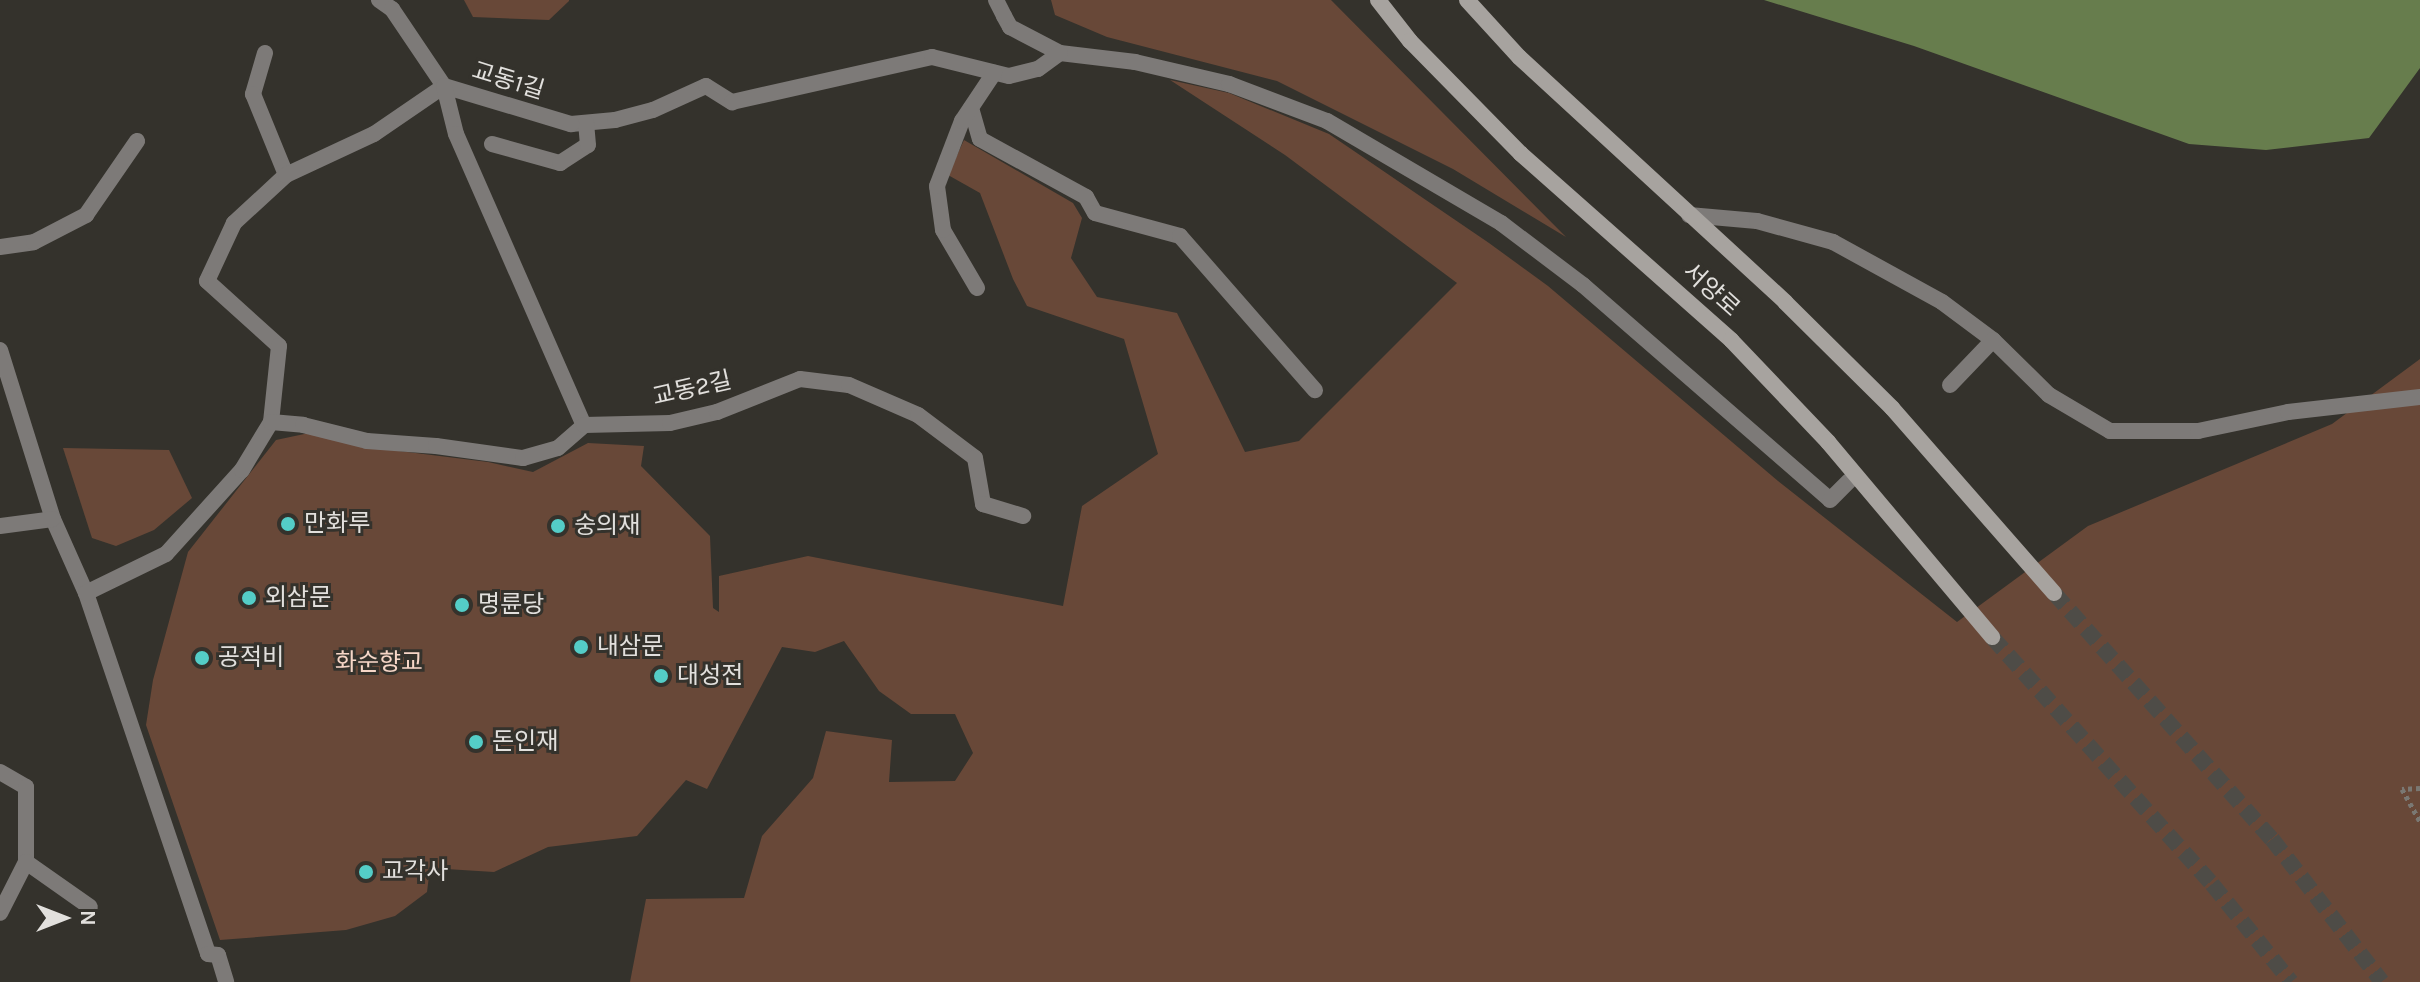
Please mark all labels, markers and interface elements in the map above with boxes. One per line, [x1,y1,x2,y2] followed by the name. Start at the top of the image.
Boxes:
[468,56,548,106] street label: 교동1길
[1677,257,1745,323] street label: 서양로
[650,366,734,412] street label: 교동2길
[304,510,370,538] place label: 만화루
[574,512,640,540] place label: 숭의재
[279,515,297,533] marker: 만화루
[549,517,567,535] marker: 숭의재
[265,584,331,612] place label: 외삼문
[240,589,258,607] marker: 외삼문
[478,591,544,619] place label: 명륜당
[453,596,471,614] marker: 명륜당
[597,633,663,661] place label: 내삼문
[572,638,590,656] marker: 내삼문
[218,644,284,672] place label: 공적비
[193,649,211,667] marker: 공적비
[335,649,423,677] park label: 화순향교
[677,662,743,690] place label: 대성전
[652,667,670,685] marker: 대성전
[492,728,558,756] place label: 돈인재
[467,733,485,751] marker: 돈인재
[382,858,448,886] place label: 교각사
[357,863,375,881] marker: 교각사
[24,878,104,958] north arrow
[75,910,101,926] text: N

